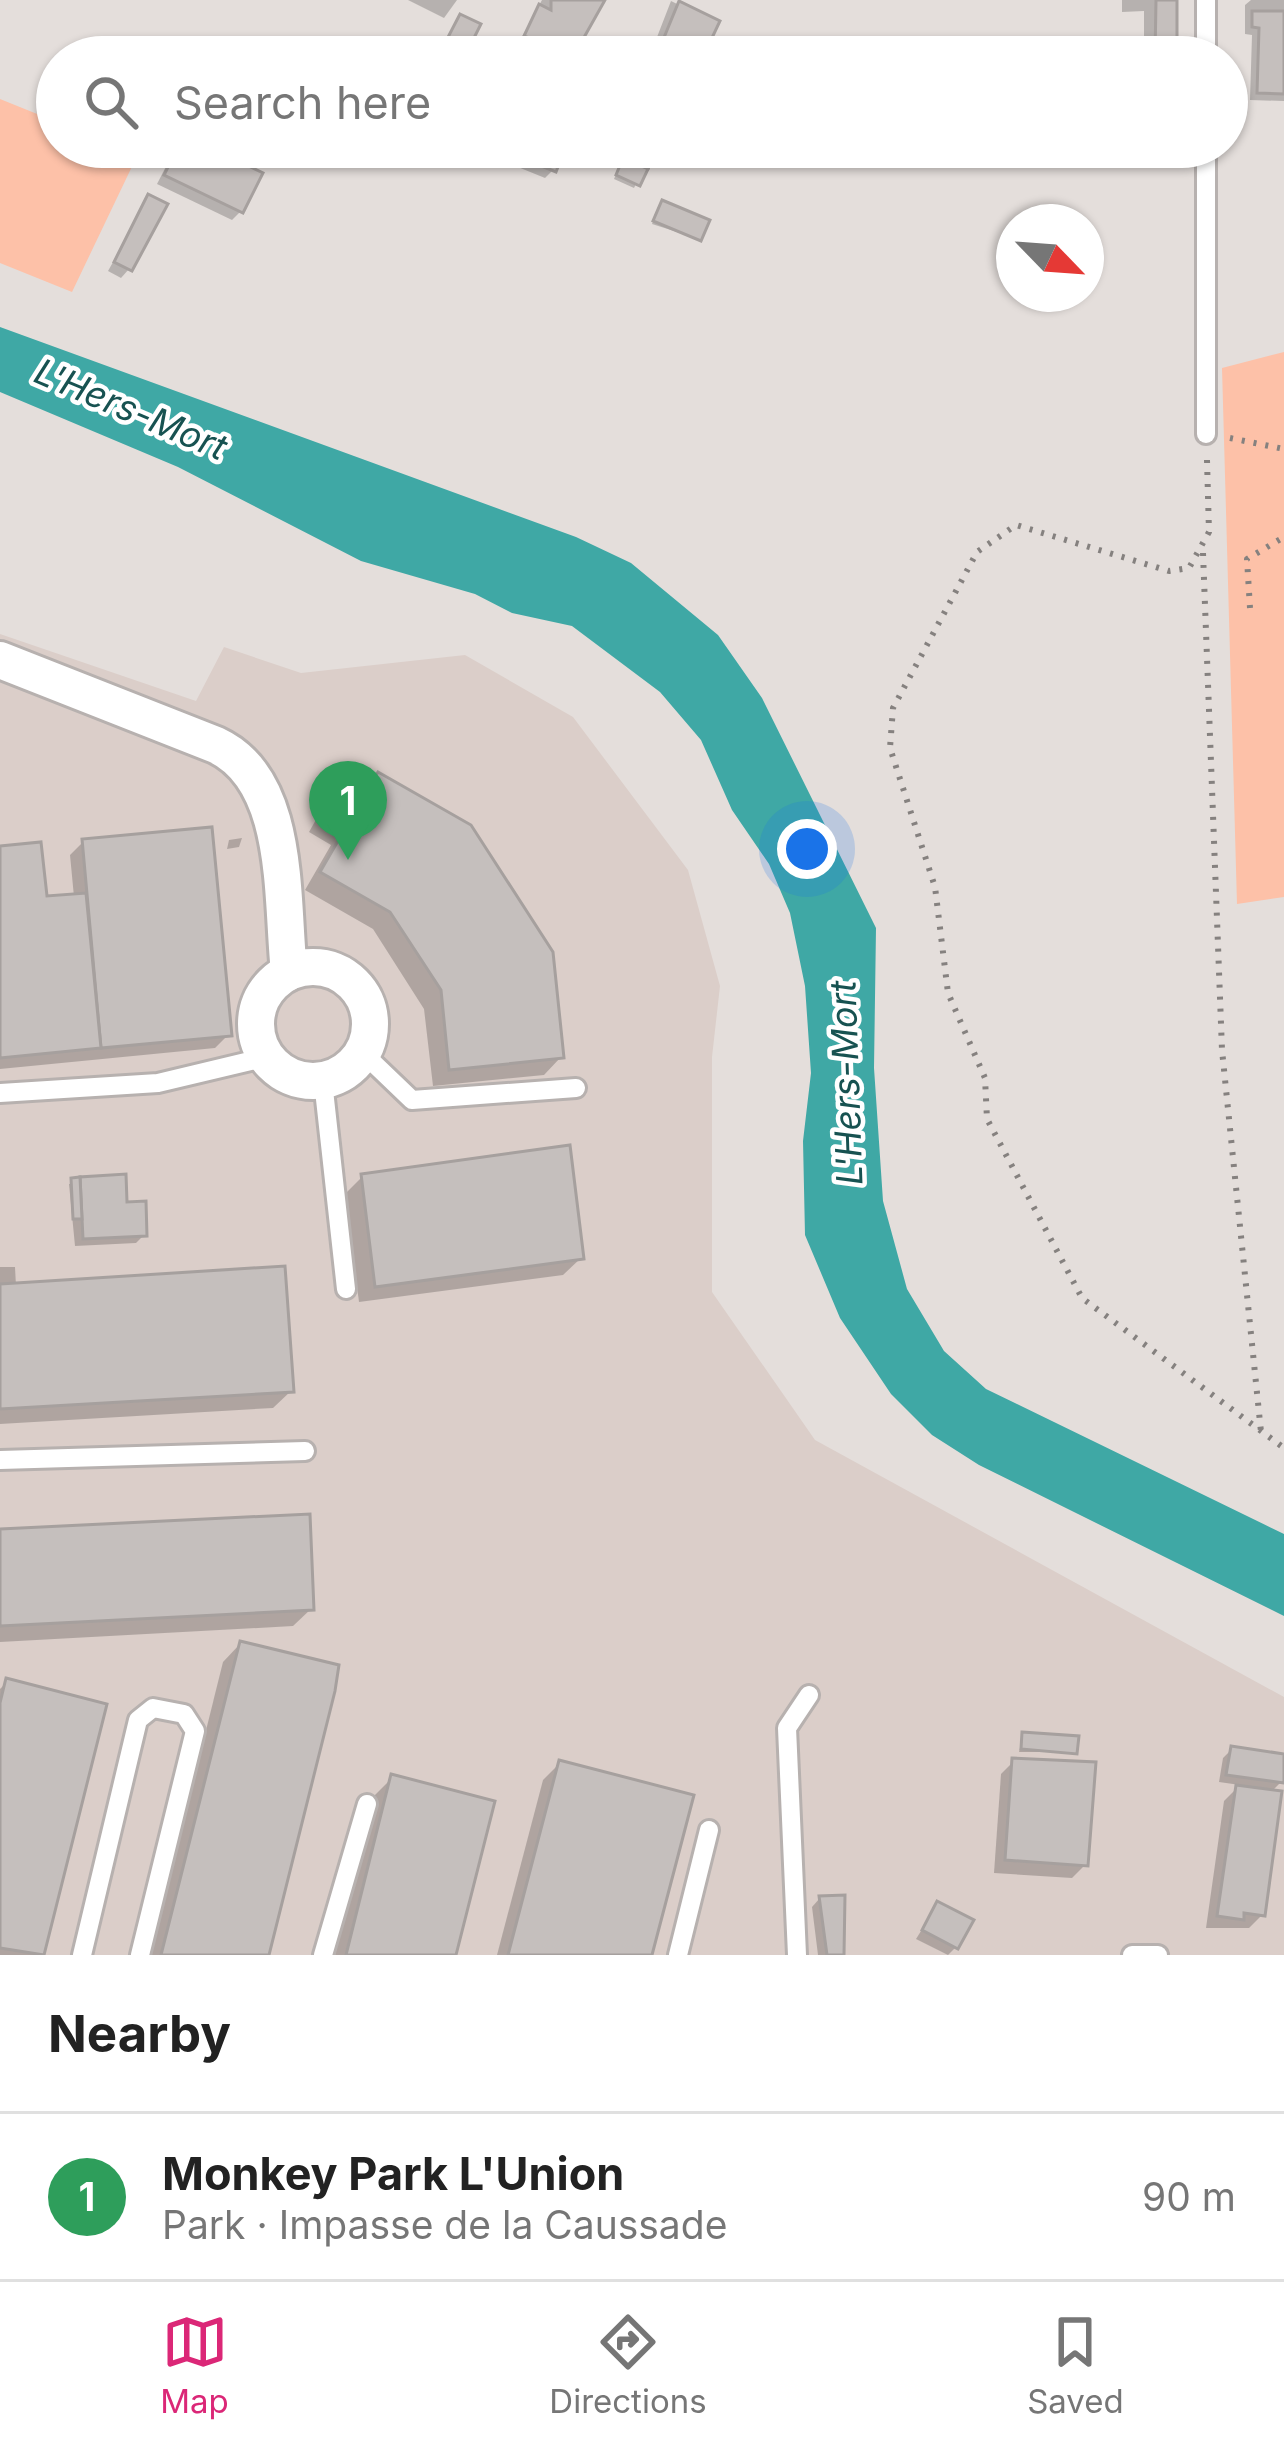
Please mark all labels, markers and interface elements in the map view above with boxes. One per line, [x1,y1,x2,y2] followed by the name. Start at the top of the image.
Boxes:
[36,36,1248,168] search box
[78,69,144,135] icon: search
[174,75,431,130] text: Search here
[996,204,1104,312] north arrow
[28,349,235,470] water label: L'Hers-Mort
[309,761,387,860] pin: 1
[777,819,837,879] your location
[820,979,872,1186] water label: L'Hers-Mort
[48,2003,231,2064] text: Nearby
[162,2146,624,2201] text: Monkey Park L'Union
[79,2173,95,2220] text: 1
[1142,2173,1236,2220] text: 90 m
[162,2201,727,2248] text: Park · Impasse de la Caussade
[160,2309,229,2421] tab: Map
[549,2309,707,2421] tab: Directions
[1027,2309,1124,2421] tab: Saved

